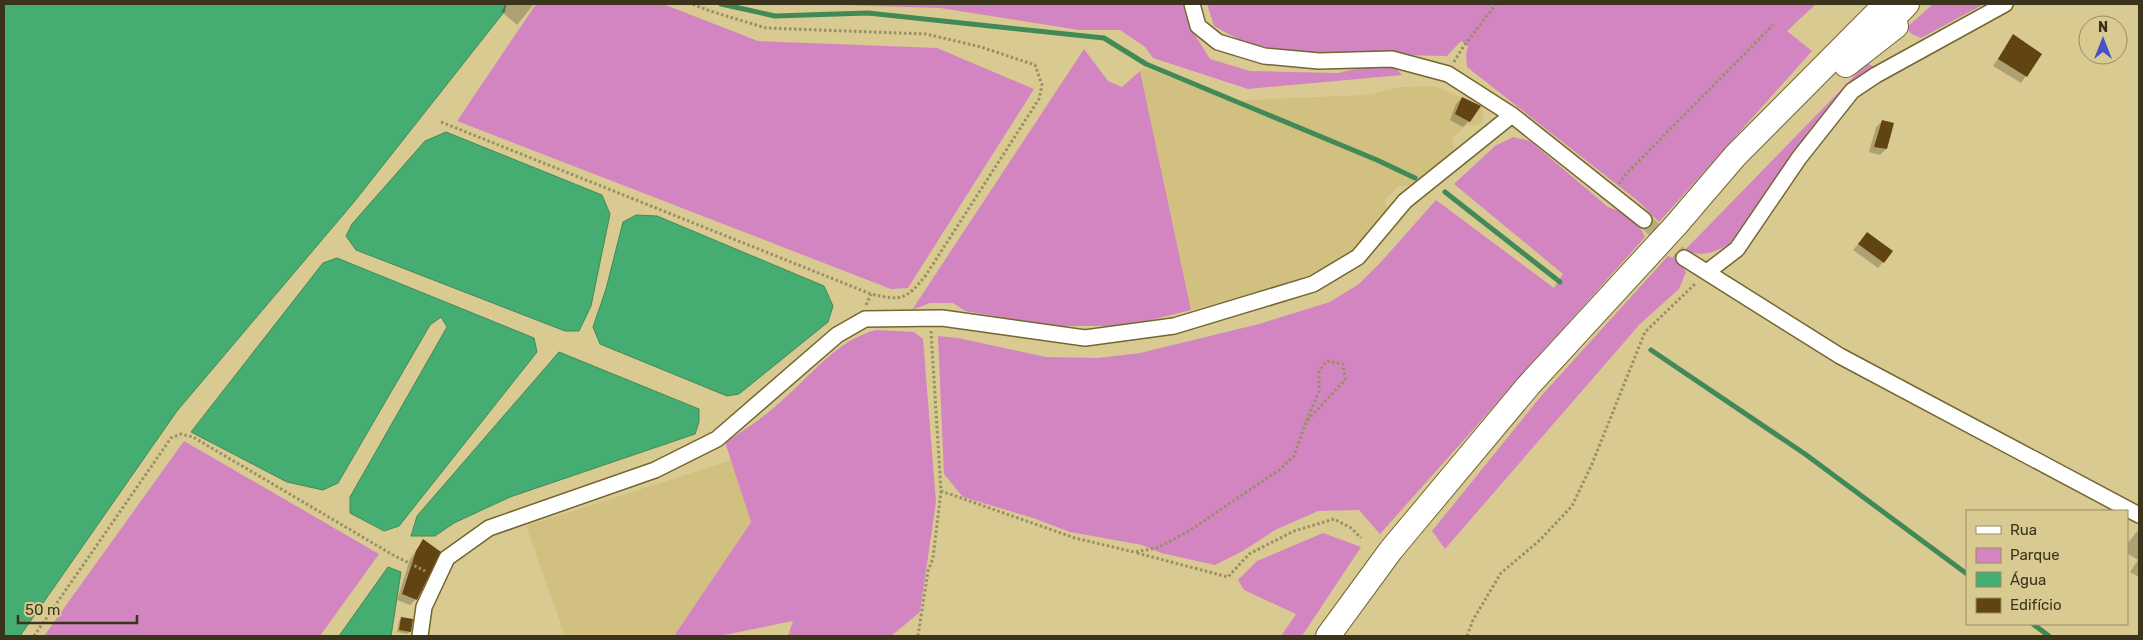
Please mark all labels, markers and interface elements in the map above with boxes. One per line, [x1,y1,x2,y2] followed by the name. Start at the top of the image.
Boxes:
[2078,15,2128,65] north arrow
[2098,19,2108,36] text: N
[1966,510,2128,625] legend
[2010,521,2037,539] text: Rua
[2010,546,2060,564] text: Parque
[2010,571,2046,589] text: Água
[18,592,136,624] scale bar
[2010,596,2062,614] text: Edifício
[25,601,60,619] text: 50 m

